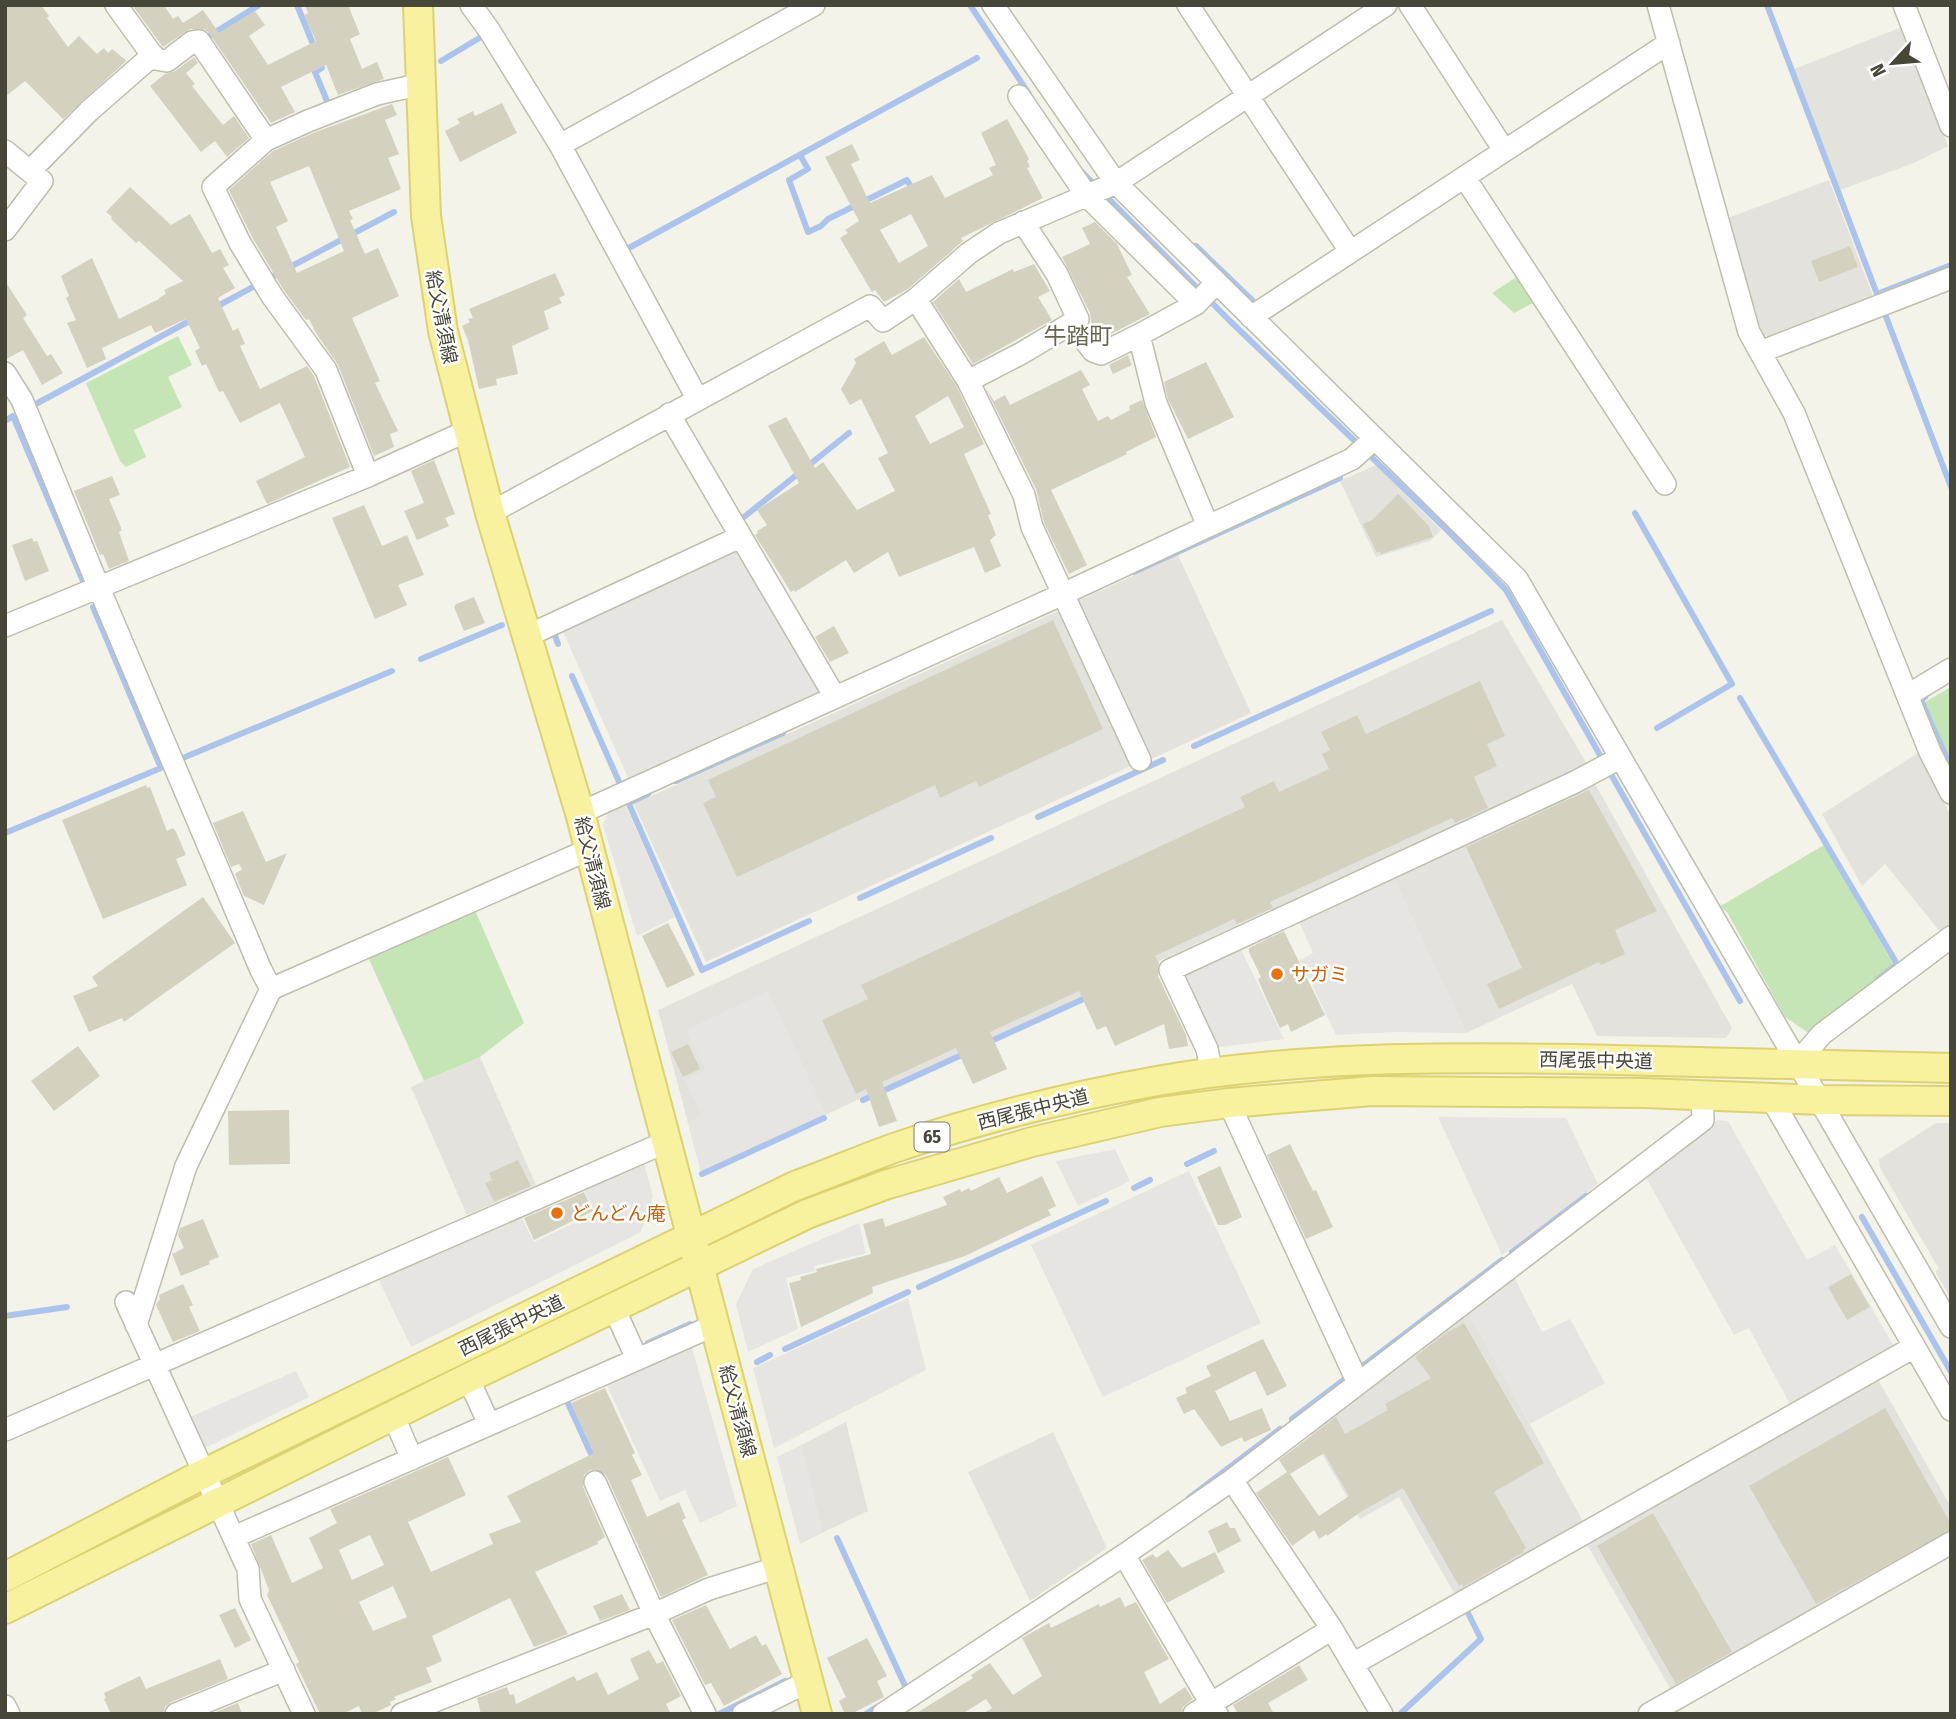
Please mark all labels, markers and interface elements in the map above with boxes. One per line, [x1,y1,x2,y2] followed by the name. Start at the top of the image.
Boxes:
[1858,28,1928,98] north arrow
[1865,60,1891,80] text: N
[421,268,462,366] street label: 給父清須線
[1044,322,1113,350] district label: 牛踏町
[570,814,615,912] street label: 給父清須線
[1291,963,1348,986] place label: サガミ
[1269,966,1285,982] marker: サガミ
[1539,1048,1653,1073] street label: 西尾張中央道
[975,1085,1091,1134] street label: 西尾張中央道
[914,1122,950,1152] road number: 65
[571,1202,665,1225] place label: どんどん庵
[549,1205,565,1221] marker: どんどん庵
[455,1290,567,1361] street label: 西尾張中央道
[714,1362,761,1460] street label: 給父清須線

